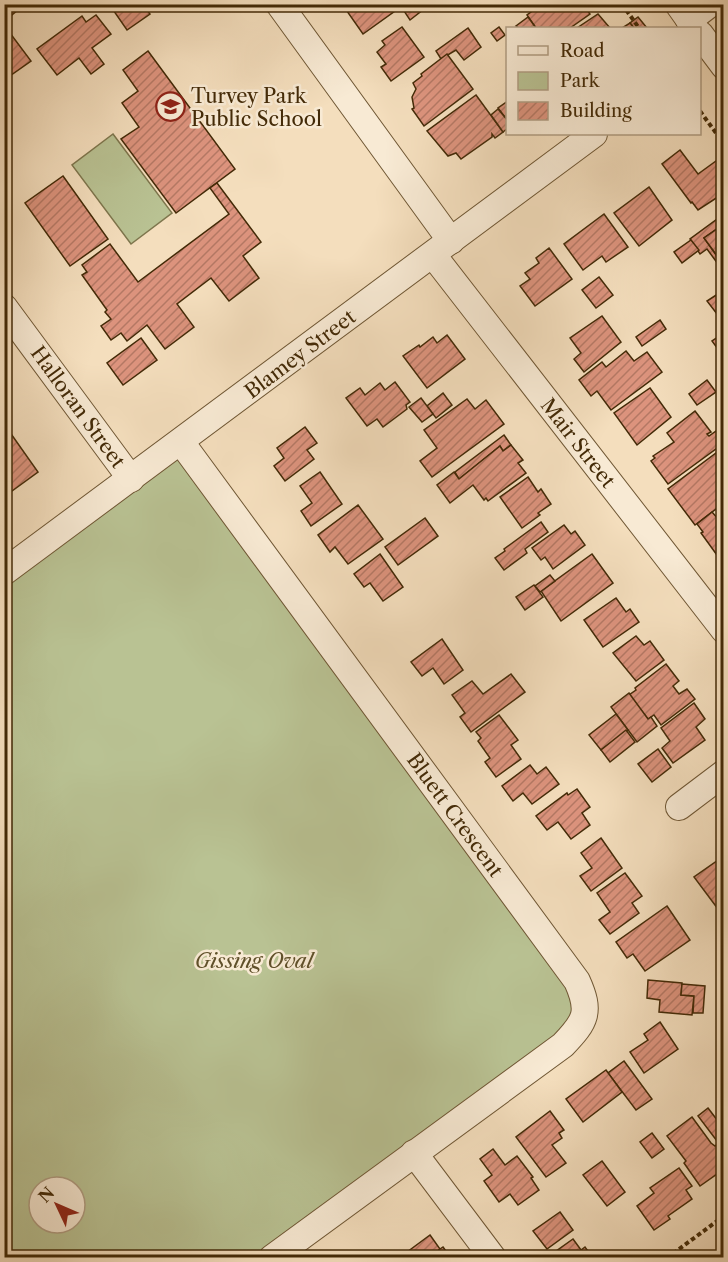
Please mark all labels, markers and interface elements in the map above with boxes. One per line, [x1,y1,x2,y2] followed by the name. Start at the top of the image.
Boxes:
[506,27,701,135] legend
[560,40,605,62] text: Road
[560,70,601,92] text: Park
[191,84,322,131] place label: Turvey Park Public School
[154,91,186,123] school or university icon: Turvey Park Public School
[560,100,632,122] text: Building
[240,305,360,403] street label: Blamey Street
[26,341,130,473] street label: Halloran Street
[536,394,620,492] street label: Mair Street
[402,748,508,882] street label: Bluett Crescent
[195,949,316,973] park label: Gissing Oval
[27,1175,87,1235] north arrow
[34,1183,58,1207] text: N

